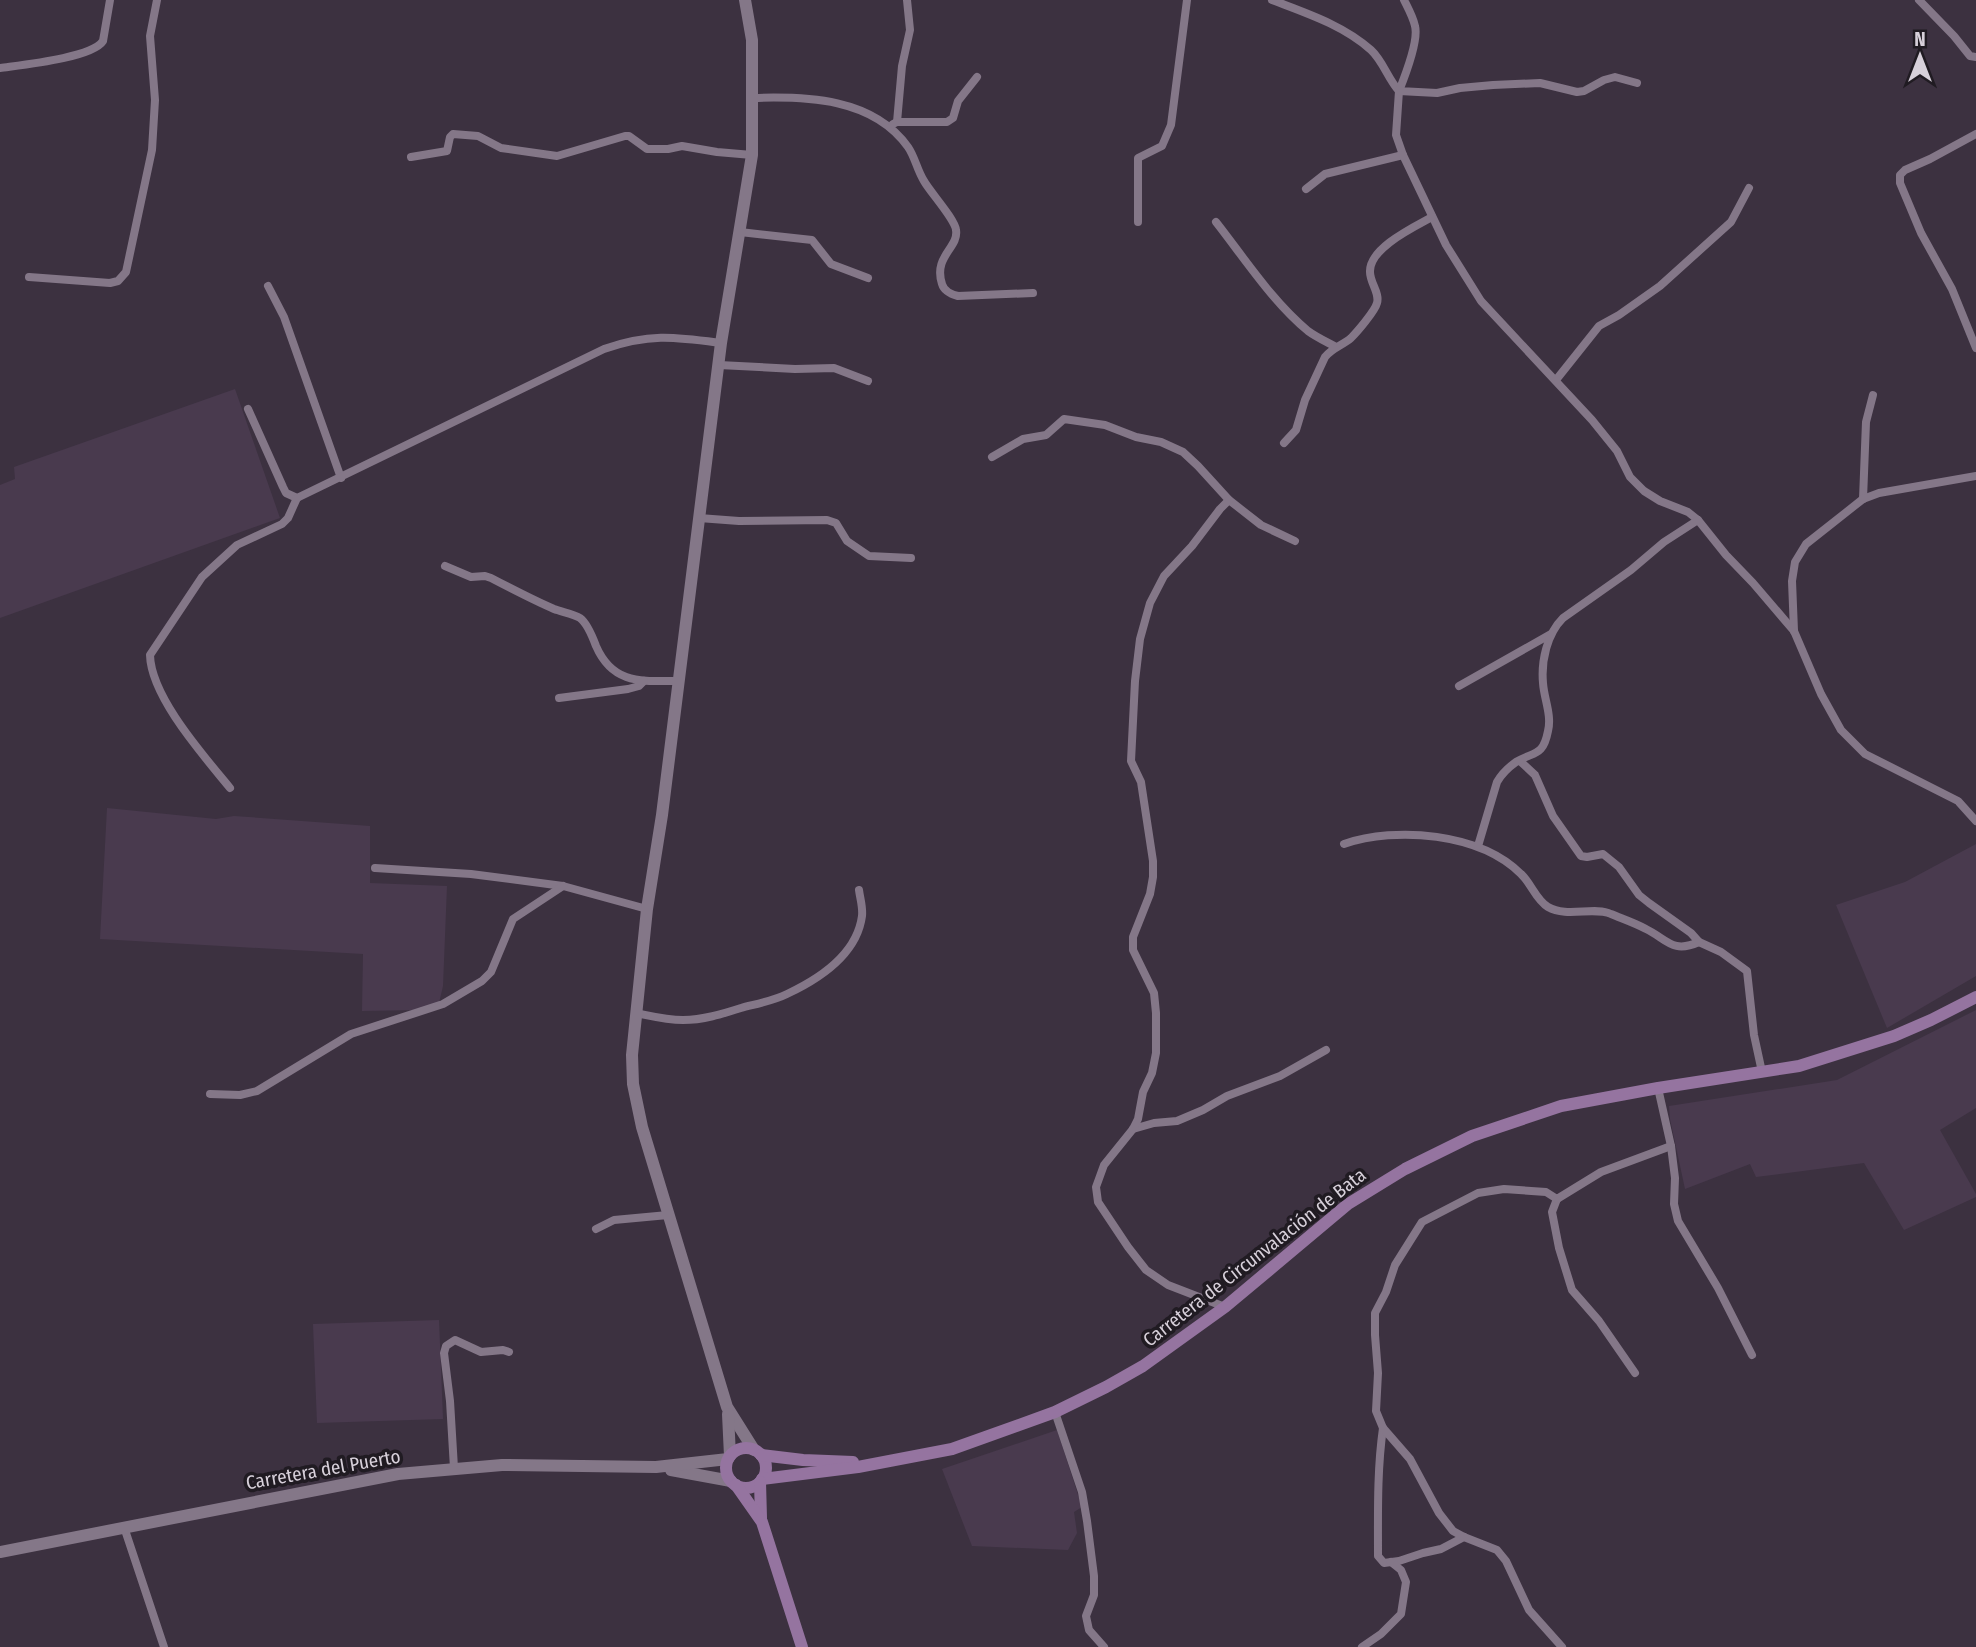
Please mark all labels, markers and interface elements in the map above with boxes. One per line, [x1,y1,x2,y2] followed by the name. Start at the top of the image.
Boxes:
[1885,21,1955,91] north arrow
[1914,28,1926,51] text: N
[1138,1163,1370,1352] street label: Carretera de Circunvalación de Bata
[244,1445,402,1494] street label: Carretera del Puerto

